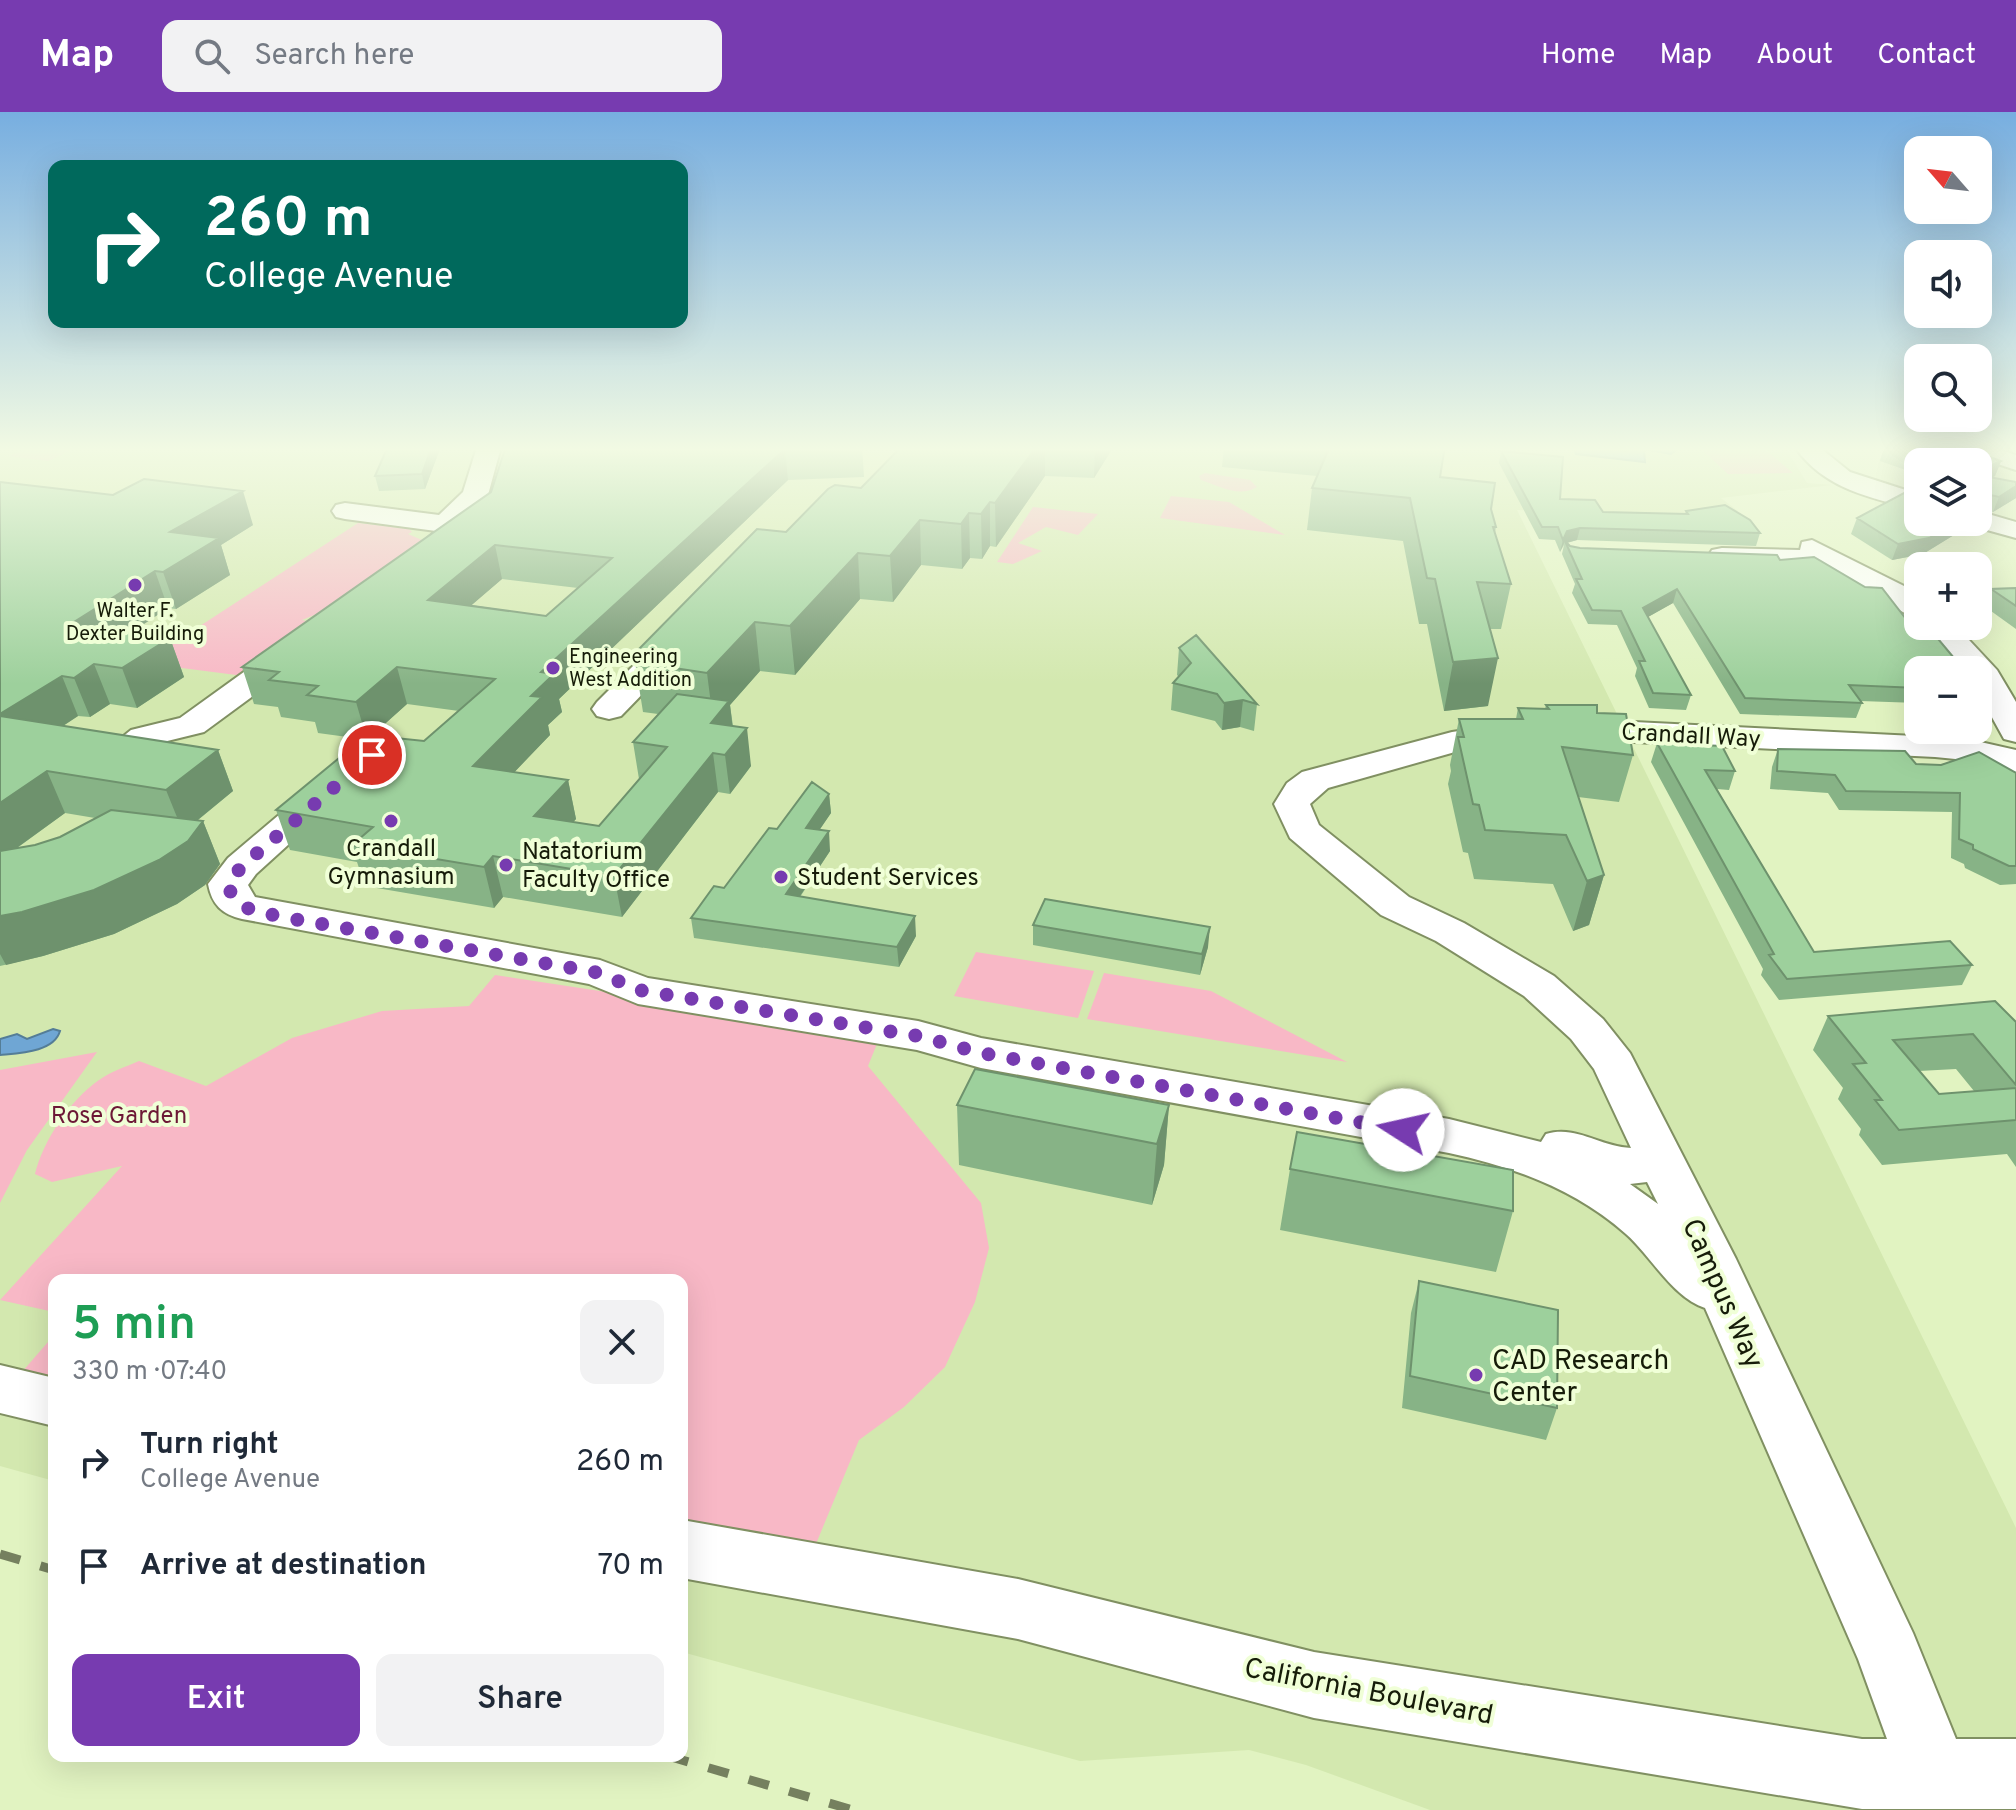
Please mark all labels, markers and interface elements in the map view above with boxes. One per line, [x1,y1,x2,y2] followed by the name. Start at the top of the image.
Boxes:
[162,20,722,92] search box
[40,32,114,81] text: Map
[190,34,234,78] icon: search
[254,38,414,75] text: Search here
[1541,38,1615,74] text: Home
[1659,38,1712,74] text: Map
[1756,38,1833,74] text: About
[1877,38,1976,74] text: Contact
[1904,136,1992,224] north arrow
[1904,136,1992,744] map controls
[204,186,373,256] text: 260 m
[72,192,176,296] icon: right
[1904,240,1992,328] button: sound
[204,255,453,301] text: College Avenue
[1904,344,1992,432] button: search
[1904,448,1992,536] button: layers
[1904,552,1992,640] button: +
[126,576,144,594] marker: Walter F. Dexter Building
[66,599,204,648] place label: Walter F. Dexter Building
[569,645,692,694] place label: Engineering West Addition
[1904,656,1992,744] button: −
[544,659,562,677] marker: Engineering West Addition
[1620,718,1762,756] street label: Crandall Way
[338,721,406,789] pin
[350,733,394,777] icon: arrive
[382,812,400,830] marker: Crandall Gymnasium
[327,835,455,893] place label: Crandall Gymnasium
[522,838,670,896] place label: Natatorium Faculty Office
[497,856,515,874] marker: Natatorium Faculty Office
[797,864,979,894] place label: Student Services
[772,868,790,886] marker: Student Services
[1361,1088,1445,1172] position arrow
[51,1102,187,1132] park label: Rose Garden
[1672,1214,1770,1375] street label: Campus Way
[72,1296,196,1356] text: 5 min
[580,1300,664,1384] button: close
[1492,1344,1669,1412] place label: CAD Research Center
[72,1356,227,1389] text: 330 m · 07:40
[1467,1366,1485,1384] marker: CAD Research Center
[140,1427,278,1464] text: Turn right
[72,1440,116,1484] icon: right
[576,1444,664,1481] text: 260 m
[140,1464,320,1497] text: College Avenue
[72,1544,116,1588] icon: arrive
[140,1548,426,1585] text: Arrive at destination
[598,1548,664,1585] text: 70 m
[1241,1651,1496,1735] street label: California Boulevard
[72,1654,360,1746] button: Exit
[376,1654,664,1746] button: Share

